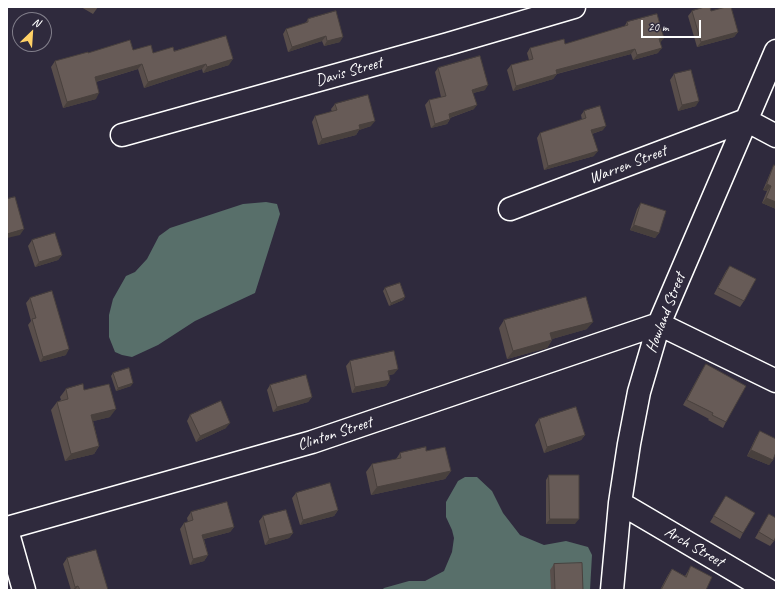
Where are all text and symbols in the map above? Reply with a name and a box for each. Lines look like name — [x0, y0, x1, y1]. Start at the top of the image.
north arrow — [12, 12, 52, 52]
scale bar — [643, 12, 703, 38]
text: N — [31, 14, 43, 30]
text: 20 m — [648, 19, 668, 35]
street label: Davis Street — [313, 53, 385, 91]
street label: Warren Street — [587, 141, 669, 189]
street label: Howland Street — [642, 270, 690, 356]
street label: Clinton Street — [295, 413, 375, 455]
street label: Arch Street — [661, 522, 727, 572]

